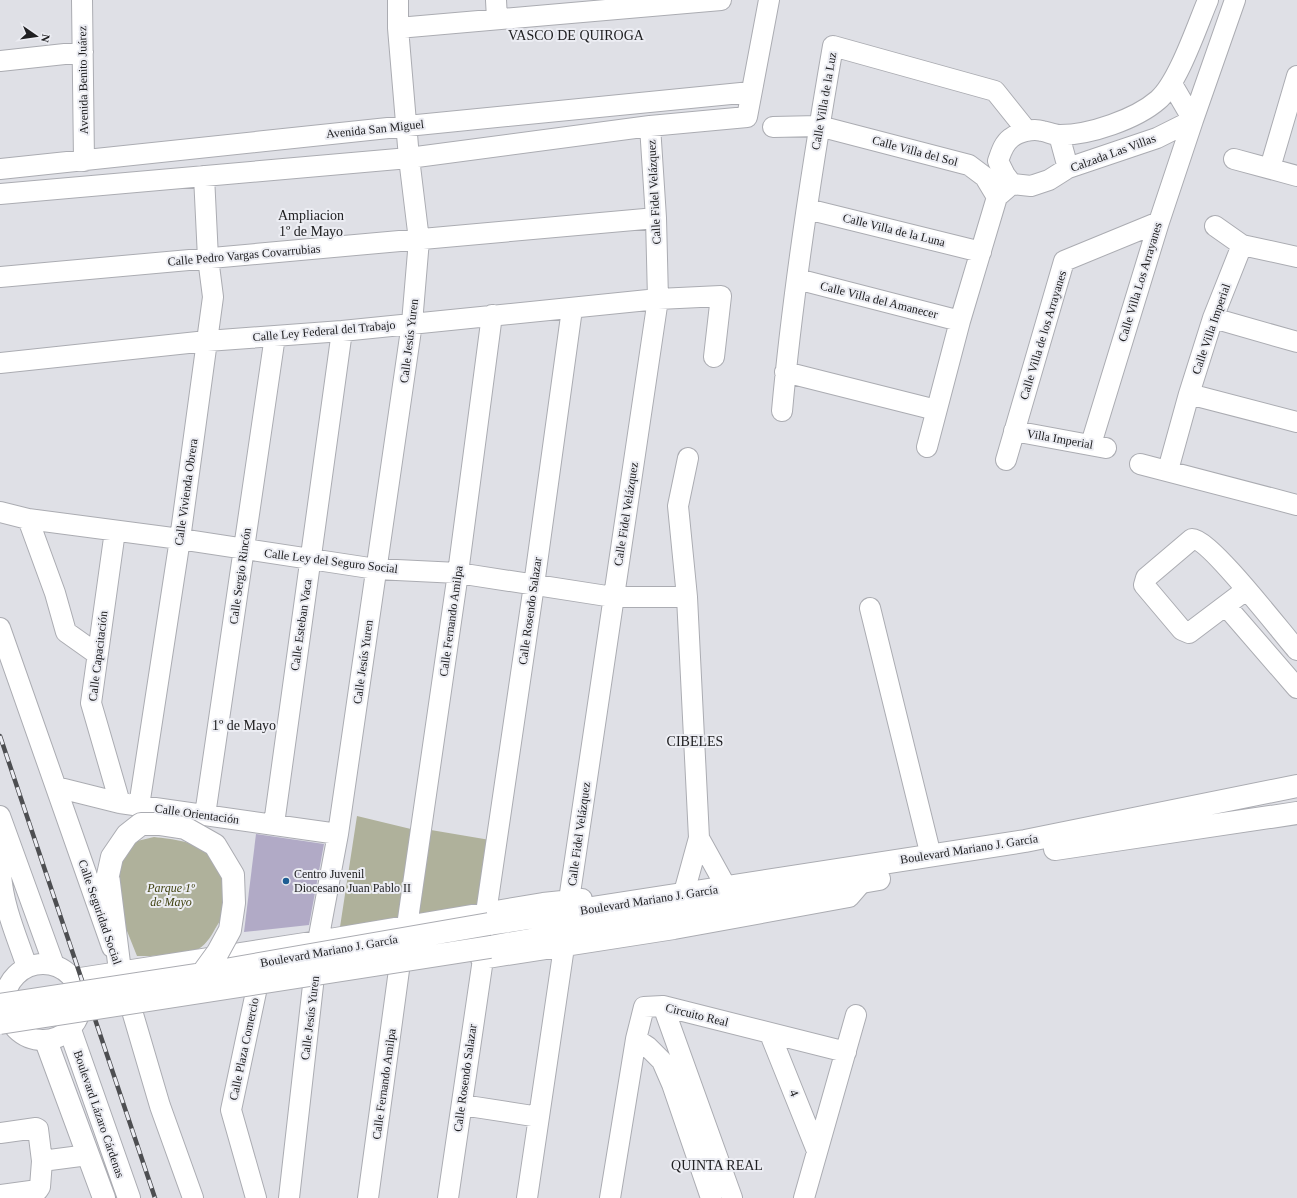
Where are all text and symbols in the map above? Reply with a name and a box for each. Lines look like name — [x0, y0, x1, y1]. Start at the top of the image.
north arrow — [16, 16, 56, 56]
street label: Avenida Benito Juárez — [75, 26, 91, 134]
district label: VASCO DE QUIROGA — [508, 28, 645, 43]
text: N — [39, 33, 52, 44]
street label: Calle Villa de la Luz — [809, 51, 839, 151]
street label: Avenida San Miguel — [325, 117, 425, 141]
street label: Calzada Las Villas — [1068, 131, 1158, 175]
street label: Calle Villa del Sol — [871, 133, 960, 169]
street label: Calle Fidel Velázquez — [644, 139, 664, 245]
district label: Ampliacion 1º de Mayo — [278, 208, 344, 239]
street label: Calle Villa de la Luna — [841, 211, 947, 250]
street label: Calle Villa Los Arrayanes — [1115, 220, 1165, 343]
street label: Calle Pedro Vargas Covarrubias — [167, 241, 321, 269]
street label: Calle Villa de los Arrayanes — [1017, 268, 1069, 401]
street label: Calle Villa del Amanecer — [819, 279, 939, 321]
street label: Calle Villa Imperial — [1189, 281, 1233, 376]
street label: Calle Jesús Yuren — [397, 298, 421, 384]
street label: Calle Ley Federal del Trabajo — [252, 318, 396, 344]
street label: Villa Imperial — [1026, 426, 1095, 452]
street label: Calle Vivienda Obrera — [172, 437, 201, 546]
street label: Calle Fidel Velázquez — [611, 461, 641, 567]
street label: Calle Sergio Rincón — [226, 527, 254, 625]
street label: Calle Ley del Seguro Social — [263, 546, 399, 576]
street label: Calle Rosendo Salazar — [516, 556, 544, 666]
street label: Calle Fernando Amilpa — [436, 564, 466, 677]
street label: Calle Esteban Vaca — [288, 578, 314, 672]
street label: Calle Capacitación — [86, 610, 110, 702]
street label: Calle Jesús Yuren — [350, 619, 376, 705]
district label: 1º de Mayo — [212, 718, 276, 733]
district label: CIBELES — [667, 734, 723, 749]
street label: Calle Fidel Velázquez — [565, 781, 593, 887]
street label: Calle Orientación — [154, 801, 240, 827]
street label: Boulevard Mariano J. García — [899, 831, 1040, 867]
street label: Calle Seguridad Social — [75, 858, 125, 967]
place label: Centro Juvenil Diocesano Juan Pablo II — [294, 867, 411, 895]
marker: Centro Juvenil Diocesano Juan Pablo II — [281, 876, 291, 886]
park label: Parque 1º de Mayo — [146, 881, 195, 909]
street label: Boulevard Mariano J. García — [579, 882, 720, 918]
street label: Boulevard Mariano J. García — [259, 932, 399, 970]
street label: Calle Jesús Yuren — [298, 975, 322, 1061]
street label: Calle Plaza Comercio — [226, 996, 262, 1102]
street label: Circuito Real — [664, 1000, 731, 1030]
street label: Calle Rosendo Salazar — [451, 1023, 479, 1133]
street label: Calle Fernando Amilpa — [369, 1027, 399, 1140]
street label: Boulevard Lázaro Cárdenas — [71, 1048, 128, 1180]
street label: 4 — [786, 1088, 802, 1098]
district label: QUINTA REAL — [671, 1158, 763, 1173]

